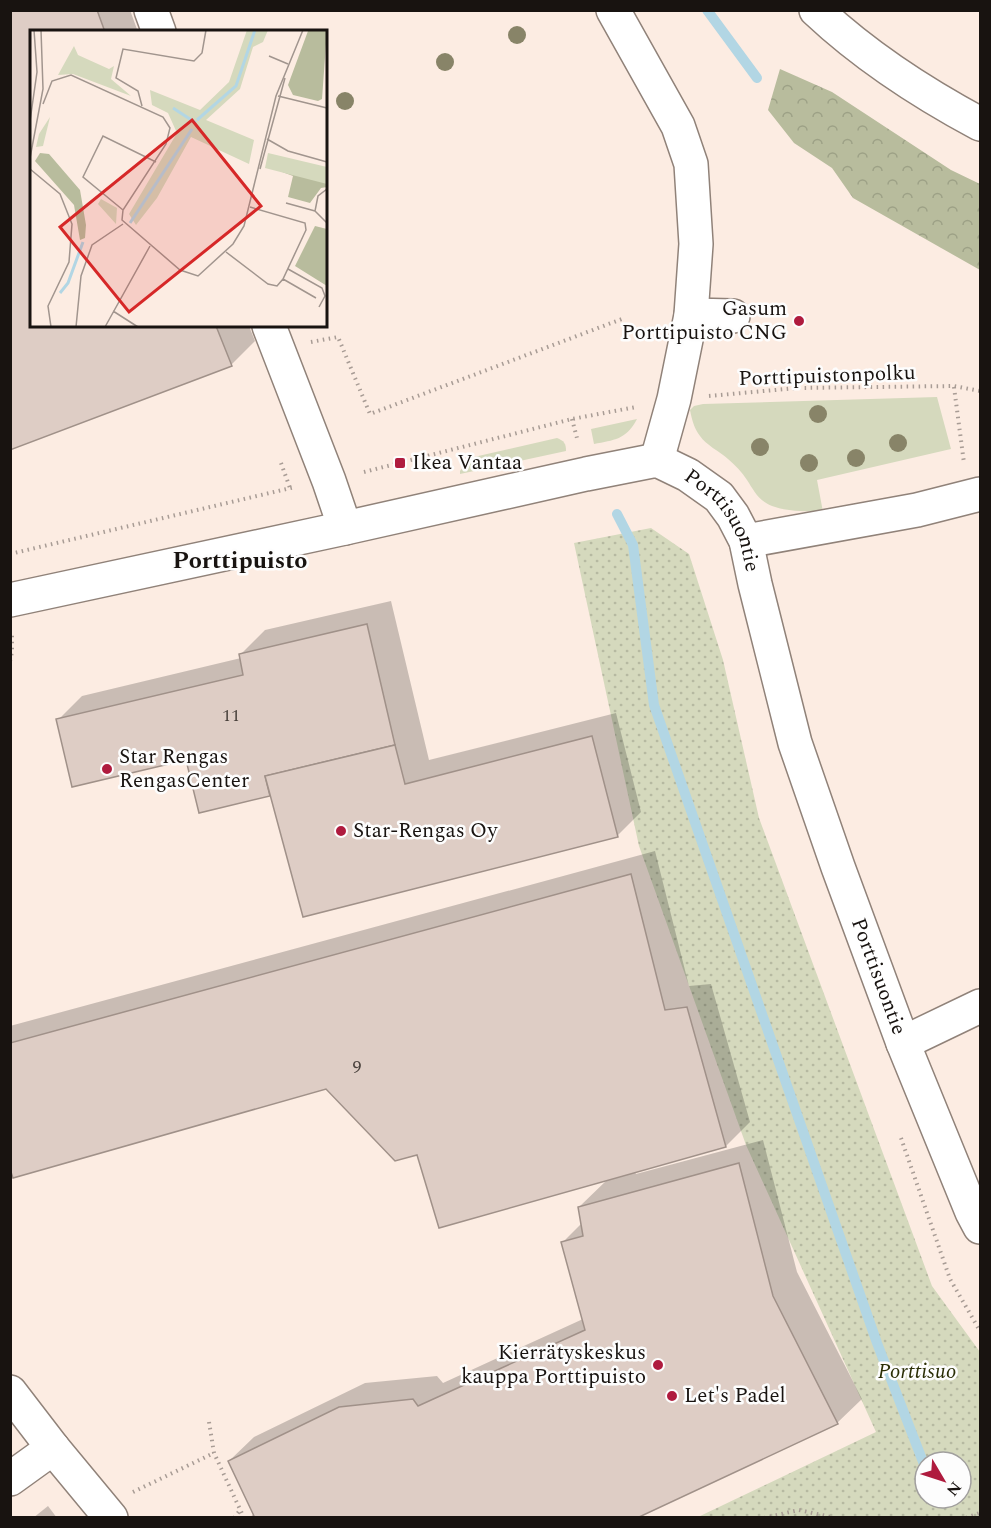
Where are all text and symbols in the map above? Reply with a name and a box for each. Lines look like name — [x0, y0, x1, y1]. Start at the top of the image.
inset map — [30, 30, 327, 327]
place label: Gasum Porttipuisto CNG — [622, 293, 787, 349]
marker: Gasum Porttipuisto CNG — [792, 314, 806, 328]
street label: Porttipuistonpolku — [738, 357, 916, 395]
place label: Ikea Vantaa — [412, 447, 523, 479]
marker: Ikea Vantaa — [393, 456, 407, 470]
street label: Porttisuontie — [677, 461, 768, 575]
district label: Porttipuisto — [173, 543, 307, 579]
house number: 11 — [222, 702, 240, 729]
place label: Star Rengas RengasCenter — [119, 741, 249, 797]
marker: Star Rengas RengasCenter — [100, 762, 114, 776]
place label: Star-Rengas Oy — [353, 815, 498, 847]
marker: Star-Rengas Oy — [334, 824, 348, 838]
street label: Porttisuontie — [842, 913, 915, 1040]
house number: 9 — [353, 1053, 362, 1080]
place label: Kierrätyskeskus kauppa Porttipuisto — [461, 1337, 646, 1393]
park label: Porttisuo — [878, 1356, 956, 1388]
marker: Kierrätyskeskus kauppa Porttipuisto — [651, 1358, 665, 1372]
place label: Let's Padel — [684, 1380, 786, 1412]
marker: Let's Padel — [665, 1389, 679, 1403]
north arrow — [913, 1450, 973, 1510]
text: N — [940, 1476, 967, 1501]

